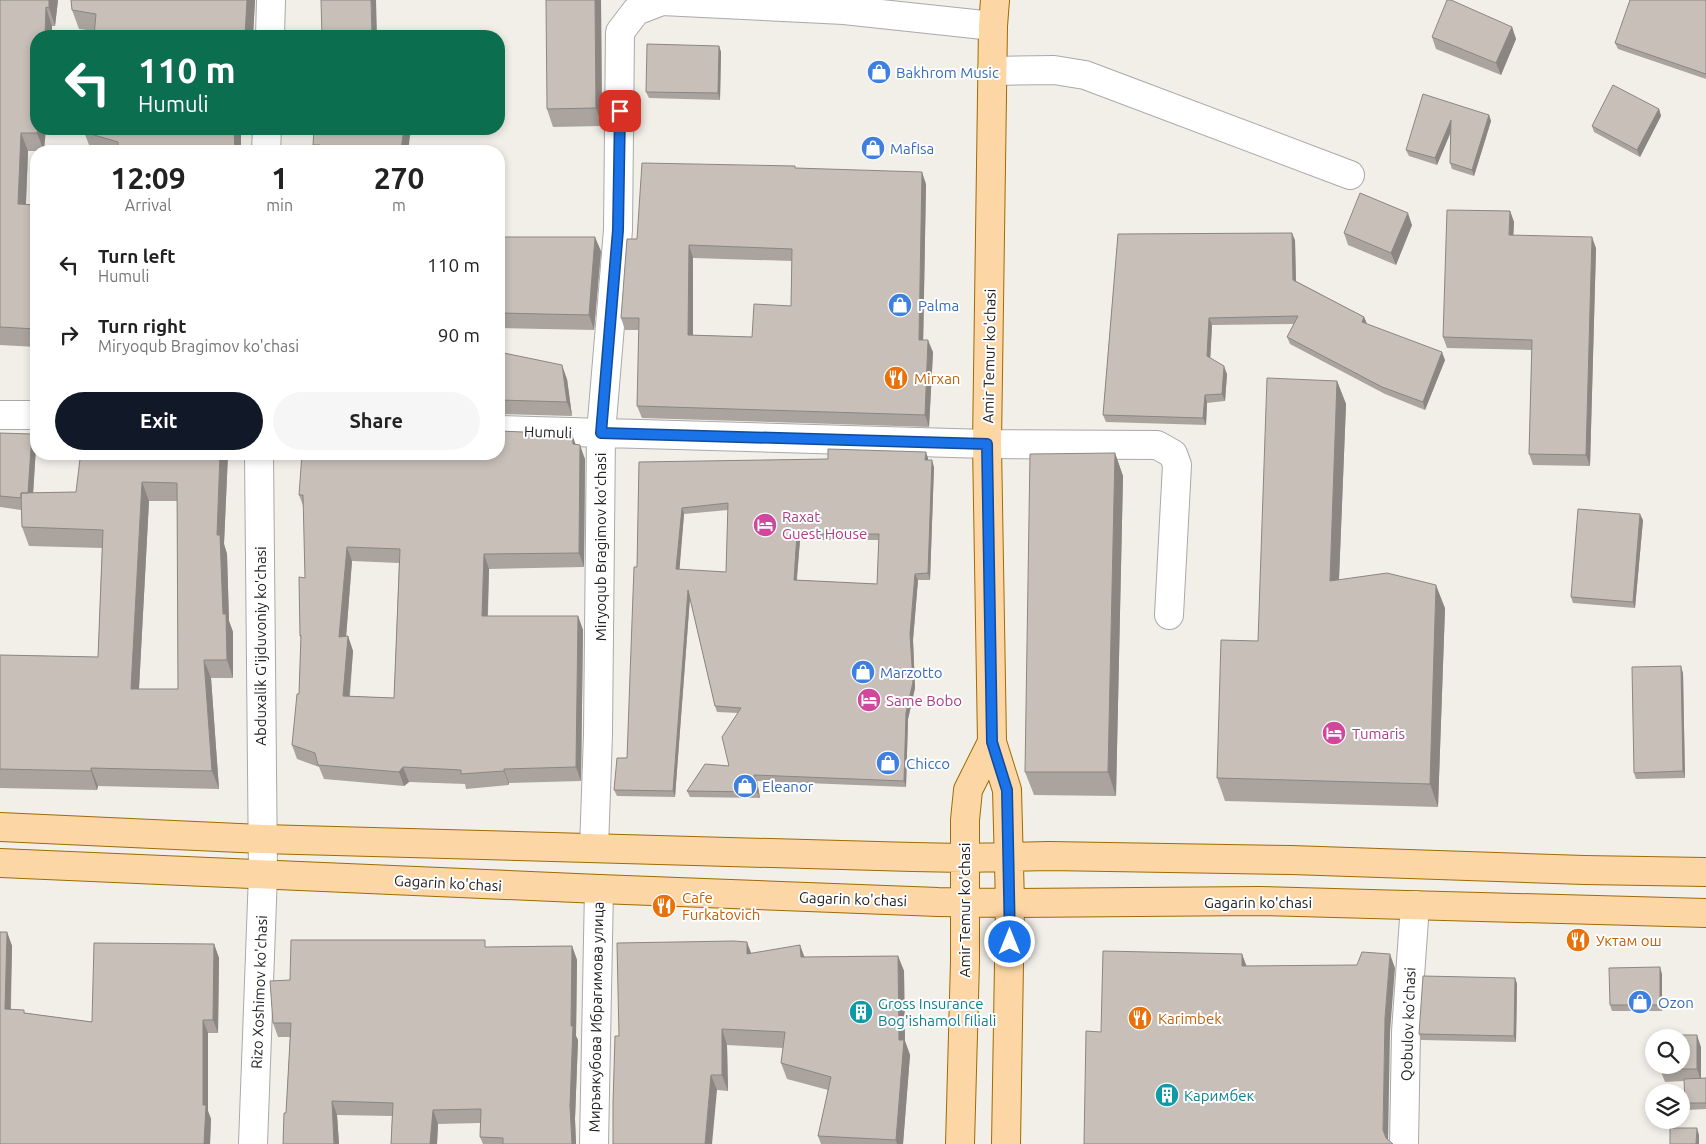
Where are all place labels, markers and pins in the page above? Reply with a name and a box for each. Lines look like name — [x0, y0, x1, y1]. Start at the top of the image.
shop icon: Bakhrom Music — [866, 59, 892, 85]
place label: Bakhrom Music — [896, 64, 999, 81]
pin — [599, 90, 641, 132]
shop icon: Mafisa — [860, 135, 886, 161]
place label: Mafisa — [890, 140, 934, 157]
shop icon: Palma — [887, 292, 913, 318]
place label: Palma — [918, 297, 959, 314]
restaurant icon: Mirxan — [883, 365, 909, 391]
place label: Mirxan — [914, 370, 960, 387]
place label: Raxat Guest House — [782, 508, 867, 542]
hotel icon: Raxat Guest House — [752, 512, 778, 538]
shop icon: Marzotto — [850, 659, 876, 685]
place label: Marzotto — [880, 664, 943, 681]
hotel icon: Same Bobo — [856, 687, 882, 713]
place label: Same Bobo — [886, 692, 962, 709]
hotel icon: Tumaris — [1321, 720, 1347, 746]
place label: Tumaris — [1352, 725, 1405, 742]
shop icon: Chicco — [875, 750, 901, 776]
place label: Chicco — [906, 755, 950, 772]
shop icon: Eleanor — [732, 773, 758, 799]
place label: Eleanor — [762, 778, 814, 795]
place label: Cafe Furkatovich — [682, 889, 760, 923]
restaurant icon: Cafe Furkatovich — [651, 893, 677, 919]
restaurant icon: Уктам ош — [1565, 927, 1591, 953]
place label: Уктам ош — [1596, 932, 1662, 949]
shop icon: Ozon — [1627, 989, 1653, 1015]
place label: Ozon — [1658, 994, 1694, 1011]
place label: Gross Insurance Bog'ishamol filiali — [878, 995, 996, 1029]
building icon: Gross Insurance Bog'ishamol filiali — [848, 999, 874, 1025]
restaurant icon: Karimbek — [1127, 1005, 1153, 1031]
place label: Karimbek — [1158, 1010, 1222, 1027]
building icon: Каримбек — [1154, 1082, 1180, 1108]
place label: Каримбек — [1184, 1087, 1254, 1104]

